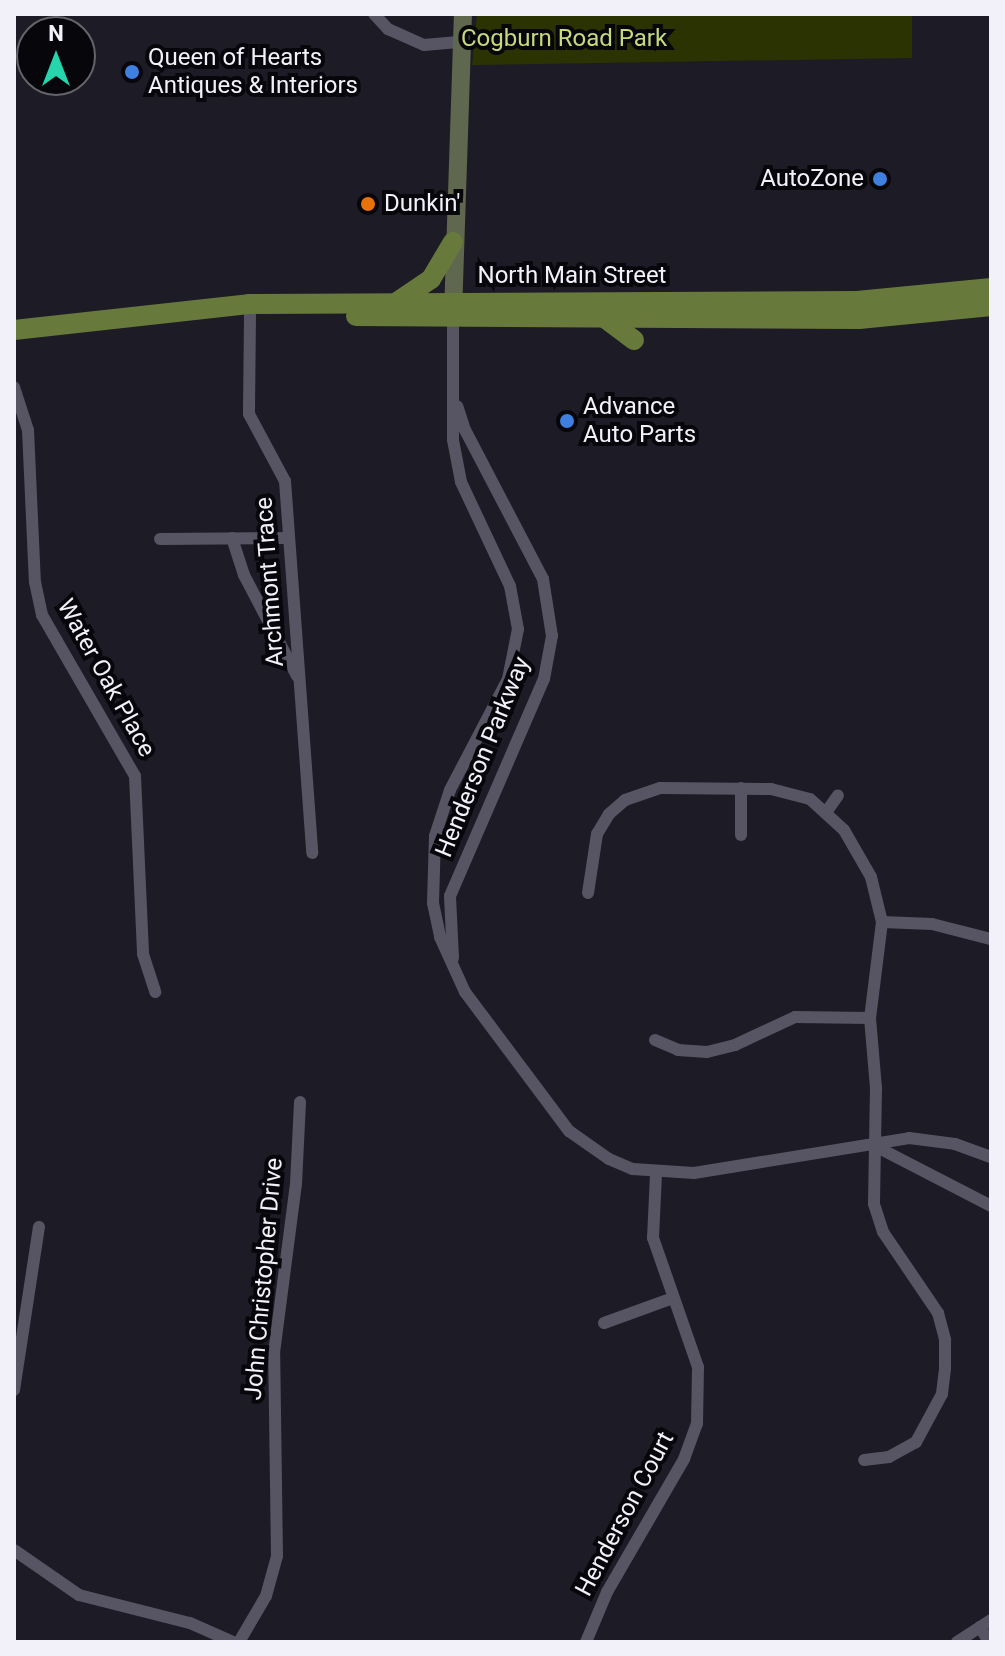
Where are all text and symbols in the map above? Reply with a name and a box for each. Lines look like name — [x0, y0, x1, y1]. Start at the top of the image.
north arrow — [16, 16, 96, 96]
text: N — [48, 21, 64, 46]
park label: Cogburn Road Park — [461, 25, 667, 53]
place label: Queen of Hearts Antiques & Interiors — [148, 44, 358, 100]
marker: Queen of Hearts Antiques & Interiors — [123, 63, 141, 81]
place label: AutoZone — [760, 165, 864, 193]
marker: AutoZone — [871, 170, 889, 188]
place label: Dunkin' — [384, 190, 460, 218]
marker: Dunkin' — [359, 195, 377, 213]
street label: North Main Street — [478, 262, 666, 290]
place label: Advance Auto Parts — [583, 393, 696, 449]
marker: Advance Auto Parts — [558, 412, 576, 430]
street label: Archmont Trace — [250, 496, 290, 668]
street label: Water Oak Place — [51, 594, 161, 762]
street label: Henderson Parkway — [430, 653, 536, 861]
street label: John Christopher Drive — [239, 1157, 289, 1401]
street label: Henderson Court — [570, 1427, 680, 1601]

